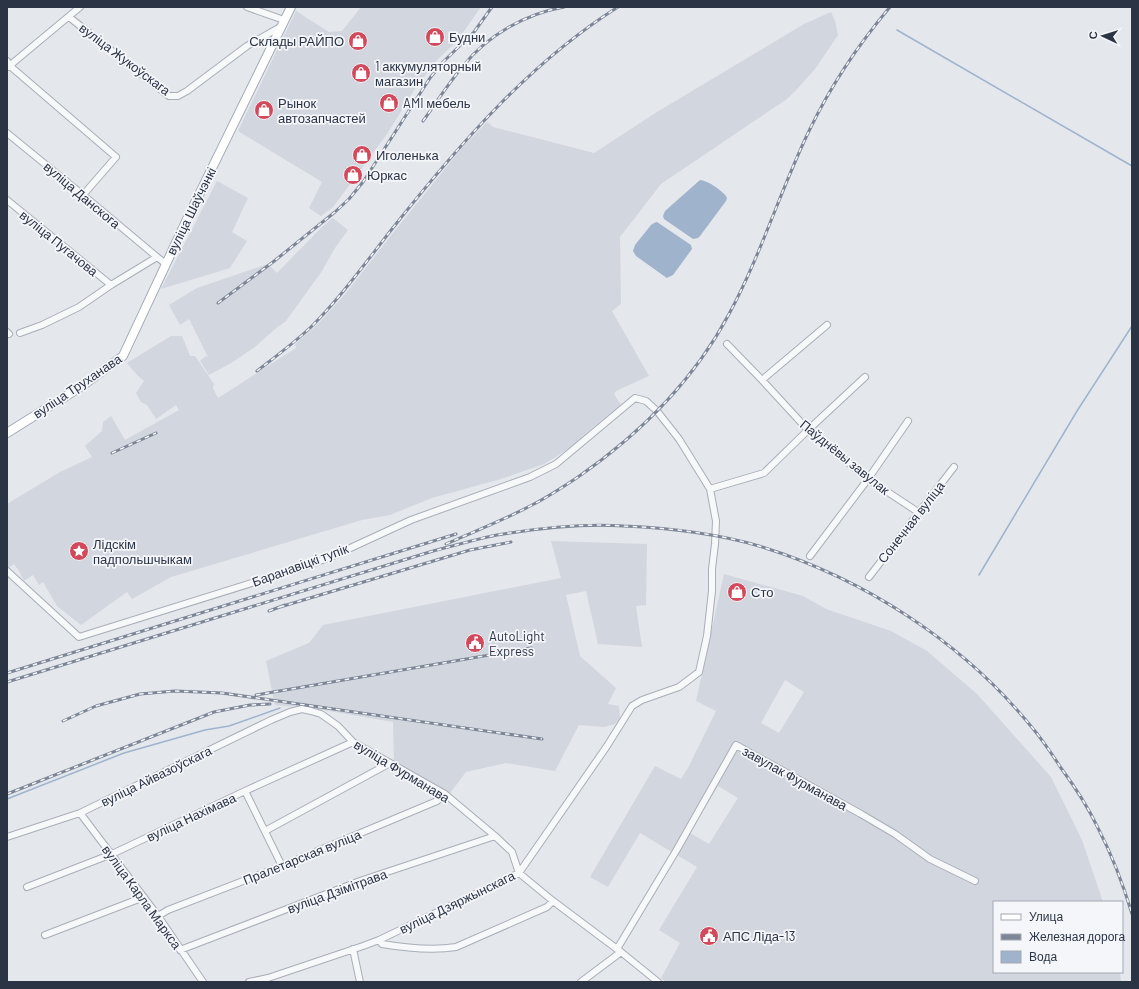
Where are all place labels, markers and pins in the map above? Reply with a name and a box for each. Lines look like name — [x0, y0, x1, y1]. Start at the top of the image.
shop icon: Будни — [424, 26, 446, 48]
place label: Будни — [449, 29, 485, 45]
shop icon: Склады РАЙПО — [347, 30, 369, 52]
place label: Склады РАЙПО — [249, 33, 344, 49]
place label: 1 аккумуляторный магазин — [375, 58, 481, 89]
shop icon: 1 аккумуляторный магазин — [350, 62, 372, 84]
shop icon: AMI мебель — [378, 92, 400, 114]
place label: Рынок автозапчастей — [278, 95, 366, 126]
place label: AMI мебель — [403, 95, 471, 111]
shop icon: Рынок автозапчастей — [253, 99, 275, 121]
shop icon: Иголенька — [351, 144, 373, 166]
place label: Иголенька — [376, 147, 439, 163]
shop icon: Юркас — [342, 164, 364, 186]
place label: Юркас — [367, 167, 408, 183]
place label: Лідскім падпольшчыкам — [93, 536, 192, 567]
place icon: Лідскім падпольшчыкам — [68, 540, 90, 562]
shop icon: Сто — [726, 581, 748, 603]
place label: Сто — [751, 584, 773, 600]
place label: AutoLight Express — [489, 628, 545, 659]
public building icon: AutoLight Express — [464, 632, 486, 654]
public building icon: АПС Ліда-13 — [698, 925, 720, 947]
place label: АПС Ліда-13 — [723, 928, 795, 944]

